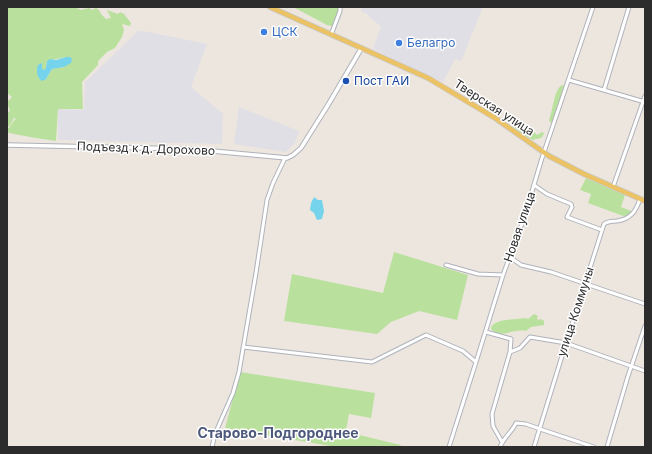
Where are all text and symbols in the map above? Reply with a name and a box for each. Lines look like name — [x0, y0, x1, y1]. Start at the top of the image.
place label: ЦСК — [272, 25, 297, 39]
marker: ЦСК — [259, 27, 269, 37]
place label: Белагро — [407, 36, 455, 50]
marker: Белагро — [394, 38, 404, 48]
place label: Пост ГАИ — [354, 74, 409, 88]
marker: Пост ГАИ — [341, 76, 351, 86]
street label: Тверская улица — [451, 77, 537, 139]
street label: Подъезд к д. Дорохово — [77, 139, 215, 159]
street label: Новая улица — [501, 190, 539, 264]
street label: улица Коммуны — [555, 265, 597, 359]
district label: Старово-Подгороднее — [197, 426, 359, 442]

